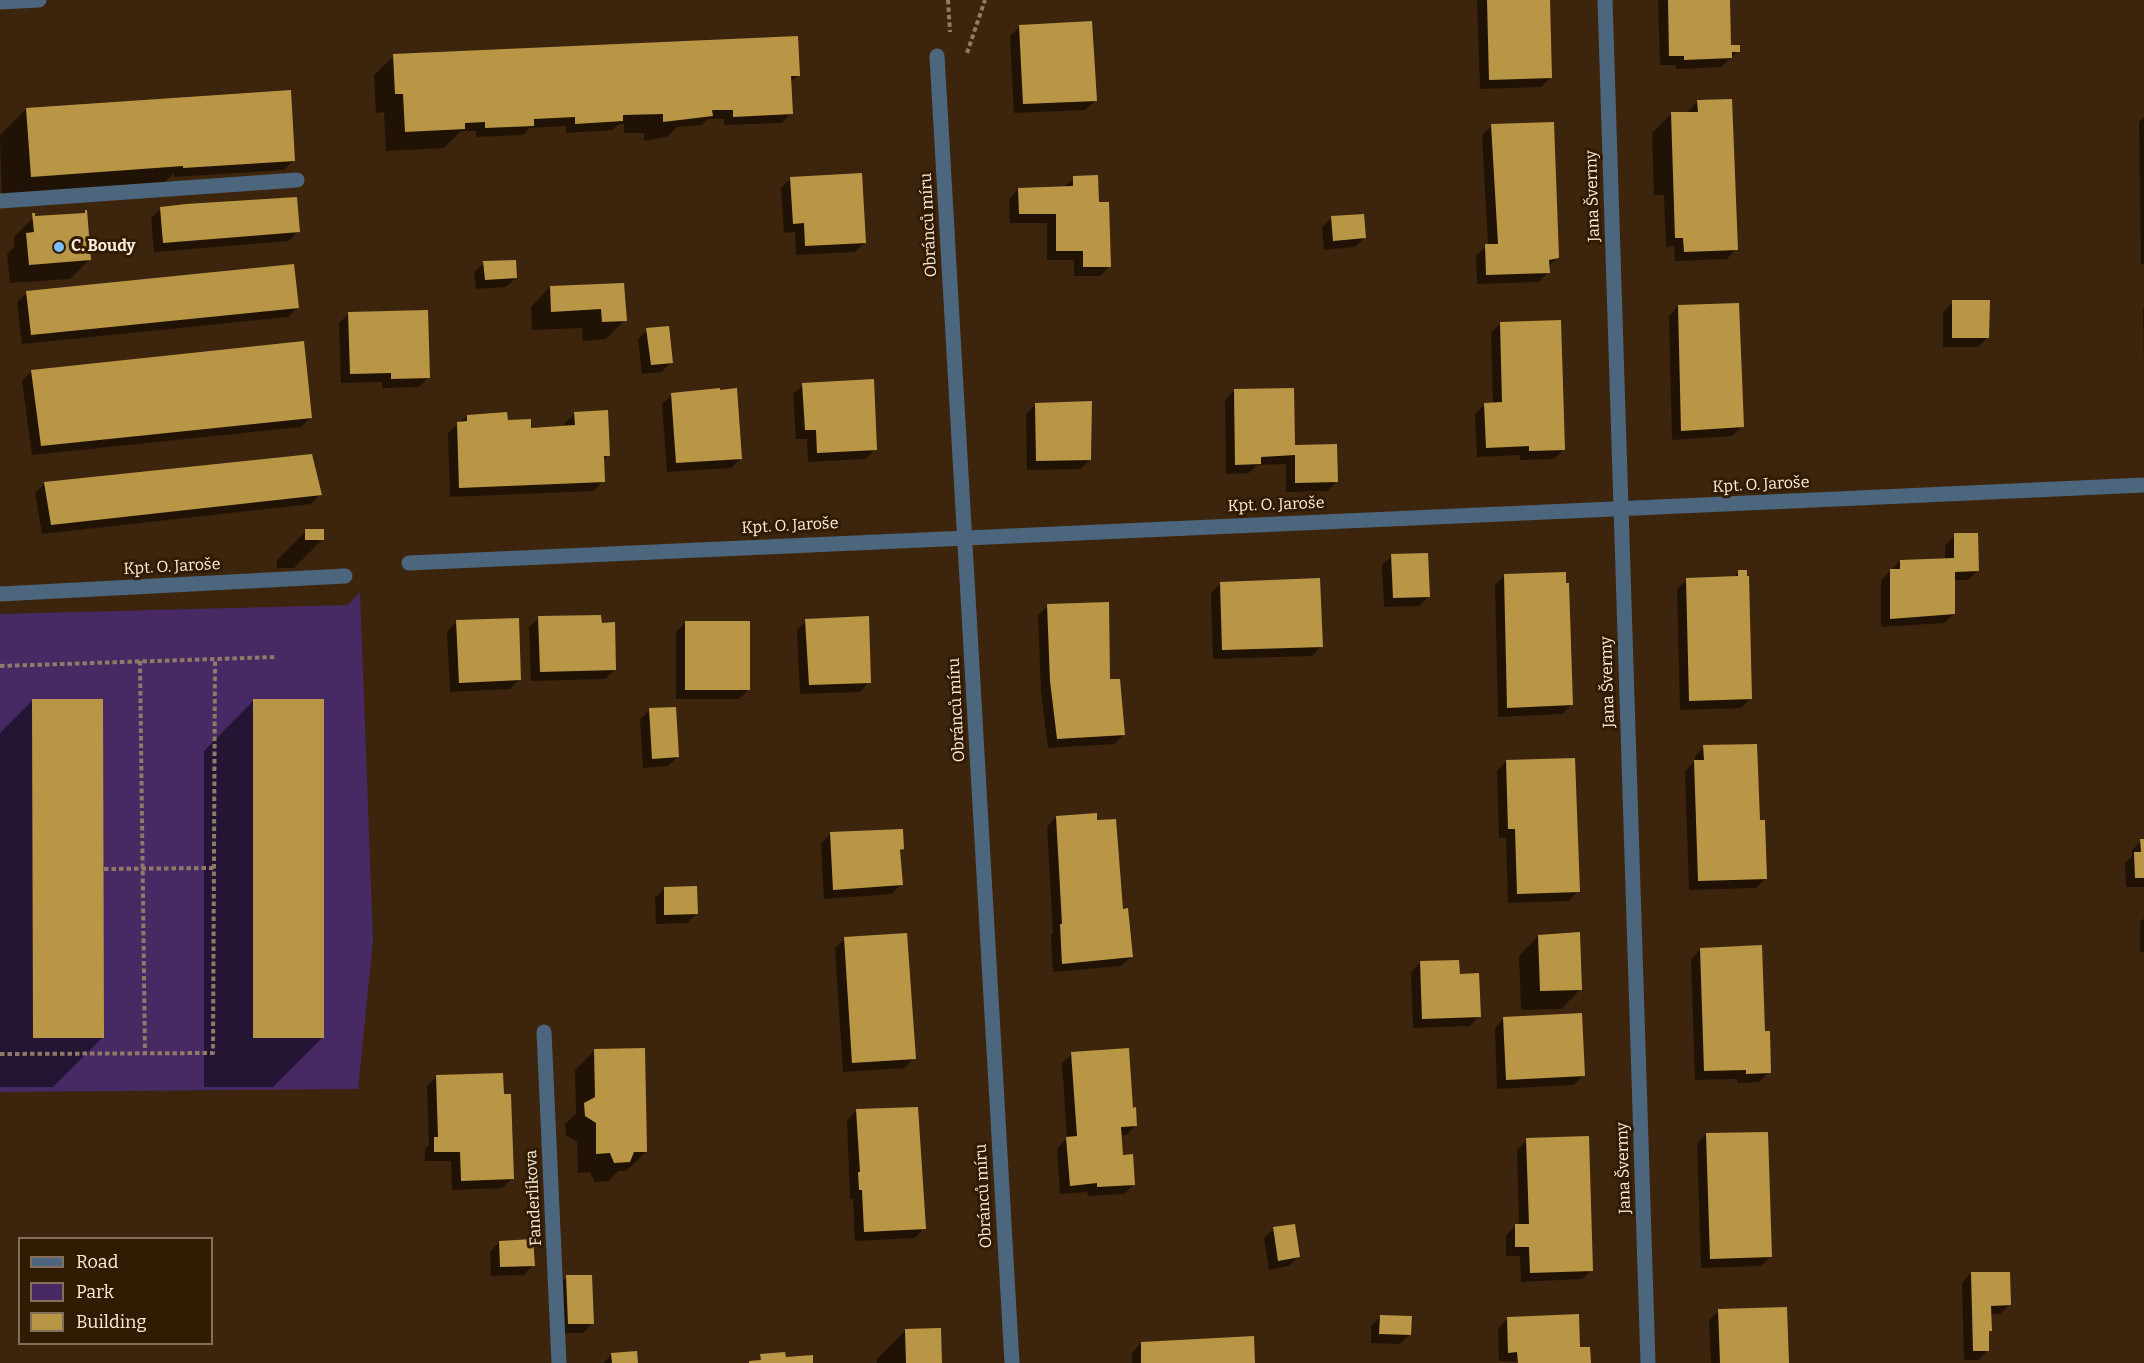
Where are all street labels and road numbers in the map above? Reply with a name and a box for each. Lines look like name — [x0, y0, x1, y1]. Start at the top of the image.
street label: Jana Švermy — [1582, 150, 1604, 242]
street label: Obránců míru — [917, 172, 941, 278]
street label: Kpt. O. Jaroše — [1712, 473, 1810, 497]
street label: Kpt. O. Jaroše — [1227, 494, 1325, 516]
street label: Kpt. O. Jaroše — [741, 514, 839, 538]
street label: Kpt. O. Jaroše — [123, 555, 221, 579]
street label: Jana Švermy — [1597, 636, 1619, 728]
street label: Obránců míru — [945, 657, 969, 763]
street label: Jana Švermy — [1613, 1122, 1635, 1214]
street label: Obránců míru — [972, 1143, 996, 1249]
street label: Fanderlíkova — [522, 1149, 546, 1247]

